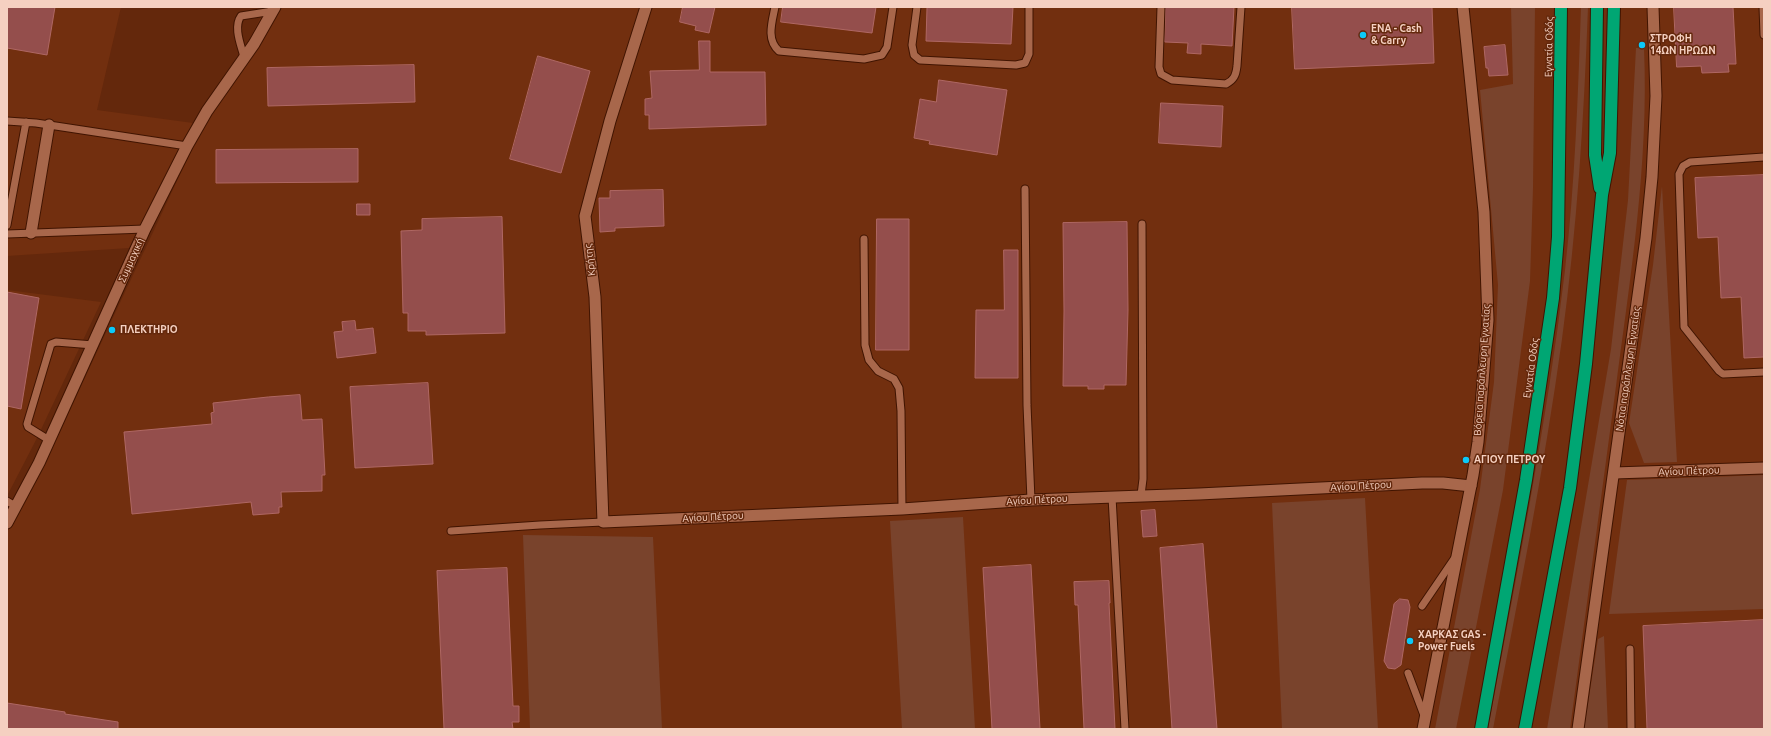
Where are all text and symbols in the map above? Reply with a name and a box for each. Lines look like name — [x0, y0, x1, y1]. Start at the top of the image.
street label: Εγνατία Οδός — [1542, 17, 1556, 77]
place label: ENA - Cash & Carry — [1371, 23, 1422, 46]
marker: ENA - Cash & Carry — [1358, 30, 1368, 40]
place label: ΣΤΡΟΦΗ 14ΩΝ ΗΡΩΩΝ — [1650, 33, 1716, 56]
marker: ΣΤΡΟΦΗ 14ΩΝ ΗΡΩΩΝ — [1637, 40, 1647, 50]
street label: Συμμαχική — [116, 236, 146, 284]
street label: Κρήτης — [582, 243, 598, 277]
street label: Βόρεια παράπλευρη Εγνατίας — [1471, 304, 1493, 436]
street label: Νότια παράπλευρη Εγνατίας — [1613, 306, 1643, 432]
place label: ΠΛΕΚΤΗΡΙΟ — [120, 324, 178, 336]
marker: ΠΛΕΚΤΗΡΙΟ — [107, 325, 117, 335]
street label: Εγνατία Οδός — [1521, 337, 1541, 399]
place label: ΑΓΙΟΥ ΠΕΤΡΟΥ — [1474, 454, 1545, 466]
marker: ΑΓΙΟΥ ΠΕΤΡΟΥ — [1461, 455, 1471, 465]
street label: Αγίου Πέτρου — [1658, 464, 1720, 478]
street label: Αγίου Πέτρου — [1330, 478, 1392, 494]
street label: Αγίου Πέτρου — [1006, 492, 1068, 508]
street label: Αγίου Πέτρου — [682, 509, 744, 525]
place label: ΧΑΡΚΑΣ GAS - Power Fuels — [1418, 629, 1486, 652]
marker: ΧΑΡΚΑΣ GAS - Power Fuels — [1405, 636, 1415, 646]

